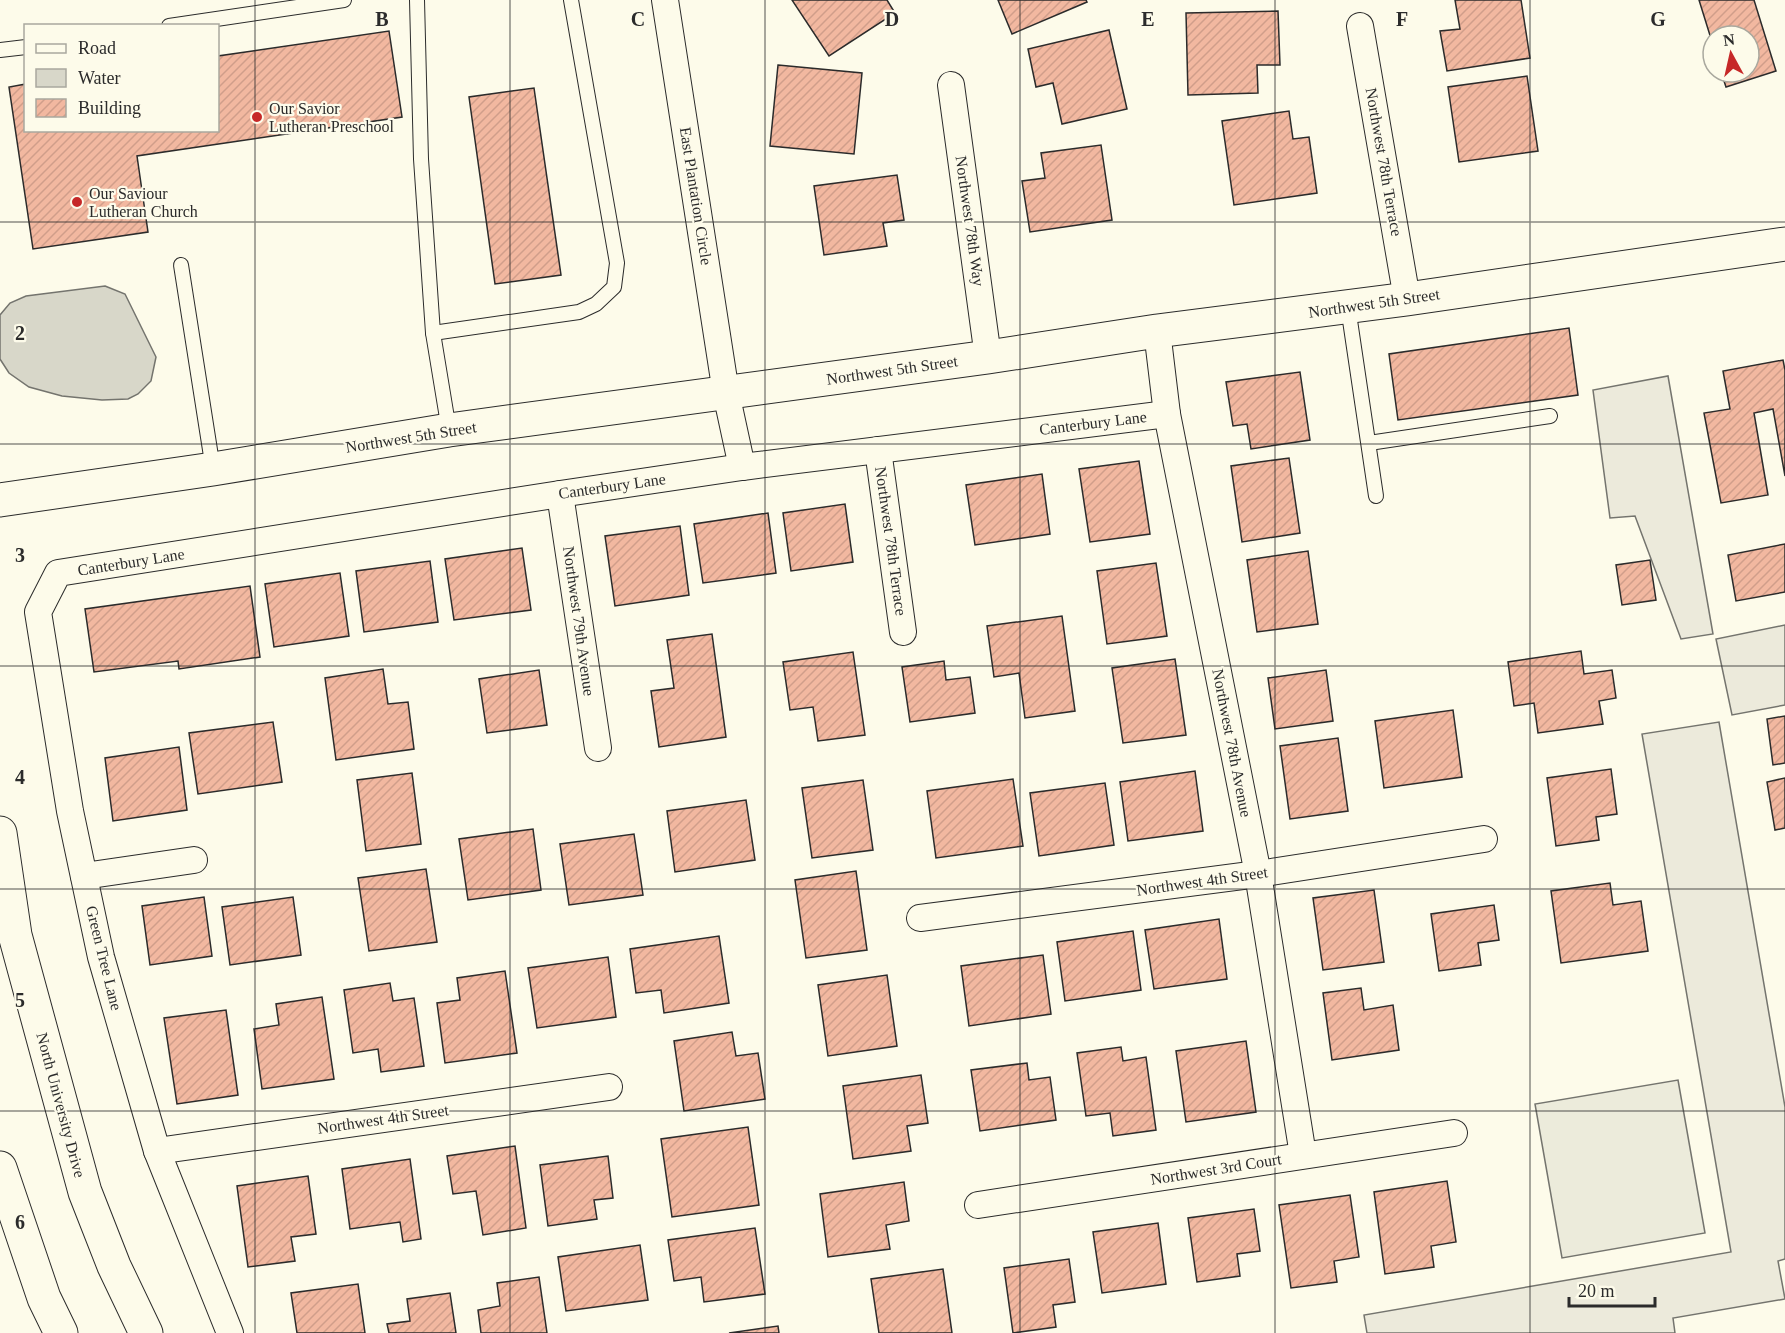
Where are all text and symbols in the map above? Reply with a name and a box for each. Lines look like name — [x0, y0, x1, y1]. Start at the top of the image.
text: B — [375, 8, 389, 30]
text: C — [631, 8, 645, 30]
text: D — [885, 8, 899, 30]
text: E — [1141, 8, 1155, 30]
text: F — [1396, 8, 1408, 30]
text: G — [1650, 8, 1666, 30]
legend — [24, 24, 219, 132]
north arrow — [1701, 24, 1761, 84]
text: N — [1722, 30, 1736, 49]
text: Road — [78, 38, 116, 58]
text: Water — [78, 68, 121, 88]
street label: Northwest 78th Terrace — [1363, 86, 1405, 238]
text: Building — [78, 98, 141, 118]
place label: Our Savior Lutheran Preschool — [269, 100, 394, 135]
marker: Our Savior Lutheran Preschool — [250, 110, 264, 124]
street label: East Plantation Circle — [677, 126, 715, 266]
street label: Northwest 78th Way — [951, 155, 988, 288]
place label: Our Saviour Lutheran Church — [89, 185, 198, 220]
marker: Our Saviour Lutheran Church — [70, 195, 84, 209]
street label: Northwest 5th Street — [1307, 285, 1441, 321]
text: 2 — [15, 322, 25, 344]
street label: Northwest 5th Street — [825, 352, 959, 388]
street label: Canterbury Lane — [1038, 408, 1148, 439]
street label: Northwest 5th Street — [344, 418, 478, 456]
street label: Northwest 78th Terrace — [872, 465, 910, 617]
street label: Canterbury Lane — [557, 470, 667, 503]
text: 3 — [15, 544, 25, 566]
street label: Canterbury Lane — [76, 545, 186, 580]
street label: Northwest 79th Avenue — [560, 545, 598, 697]
street label: Northwest 78th Avenue — [1209, 667, 1255, 819]
text: 4 — [15, 766, 25, 788]
street label: Northwest 4th Street — [1135, 863, 1269, 899]
street label: Green Tree Lane — [83, 904, 125, 1012]
text: 5 — [15, 989, 25, 1011]
street label: North University Drive — [33, 1031, 89, 1180]
street label: Northwest 4th Street — [316, 1101, 450, 1137]
street label: Northwest 3rd Court — [1149, 1150, 1283, 1188]
text: 6 — [15, 1211, 25, 1233]
scale bar — [1569, 1270, 1654, 1308]
text: 20 m — [1578, 1281, 1615, 1301]

